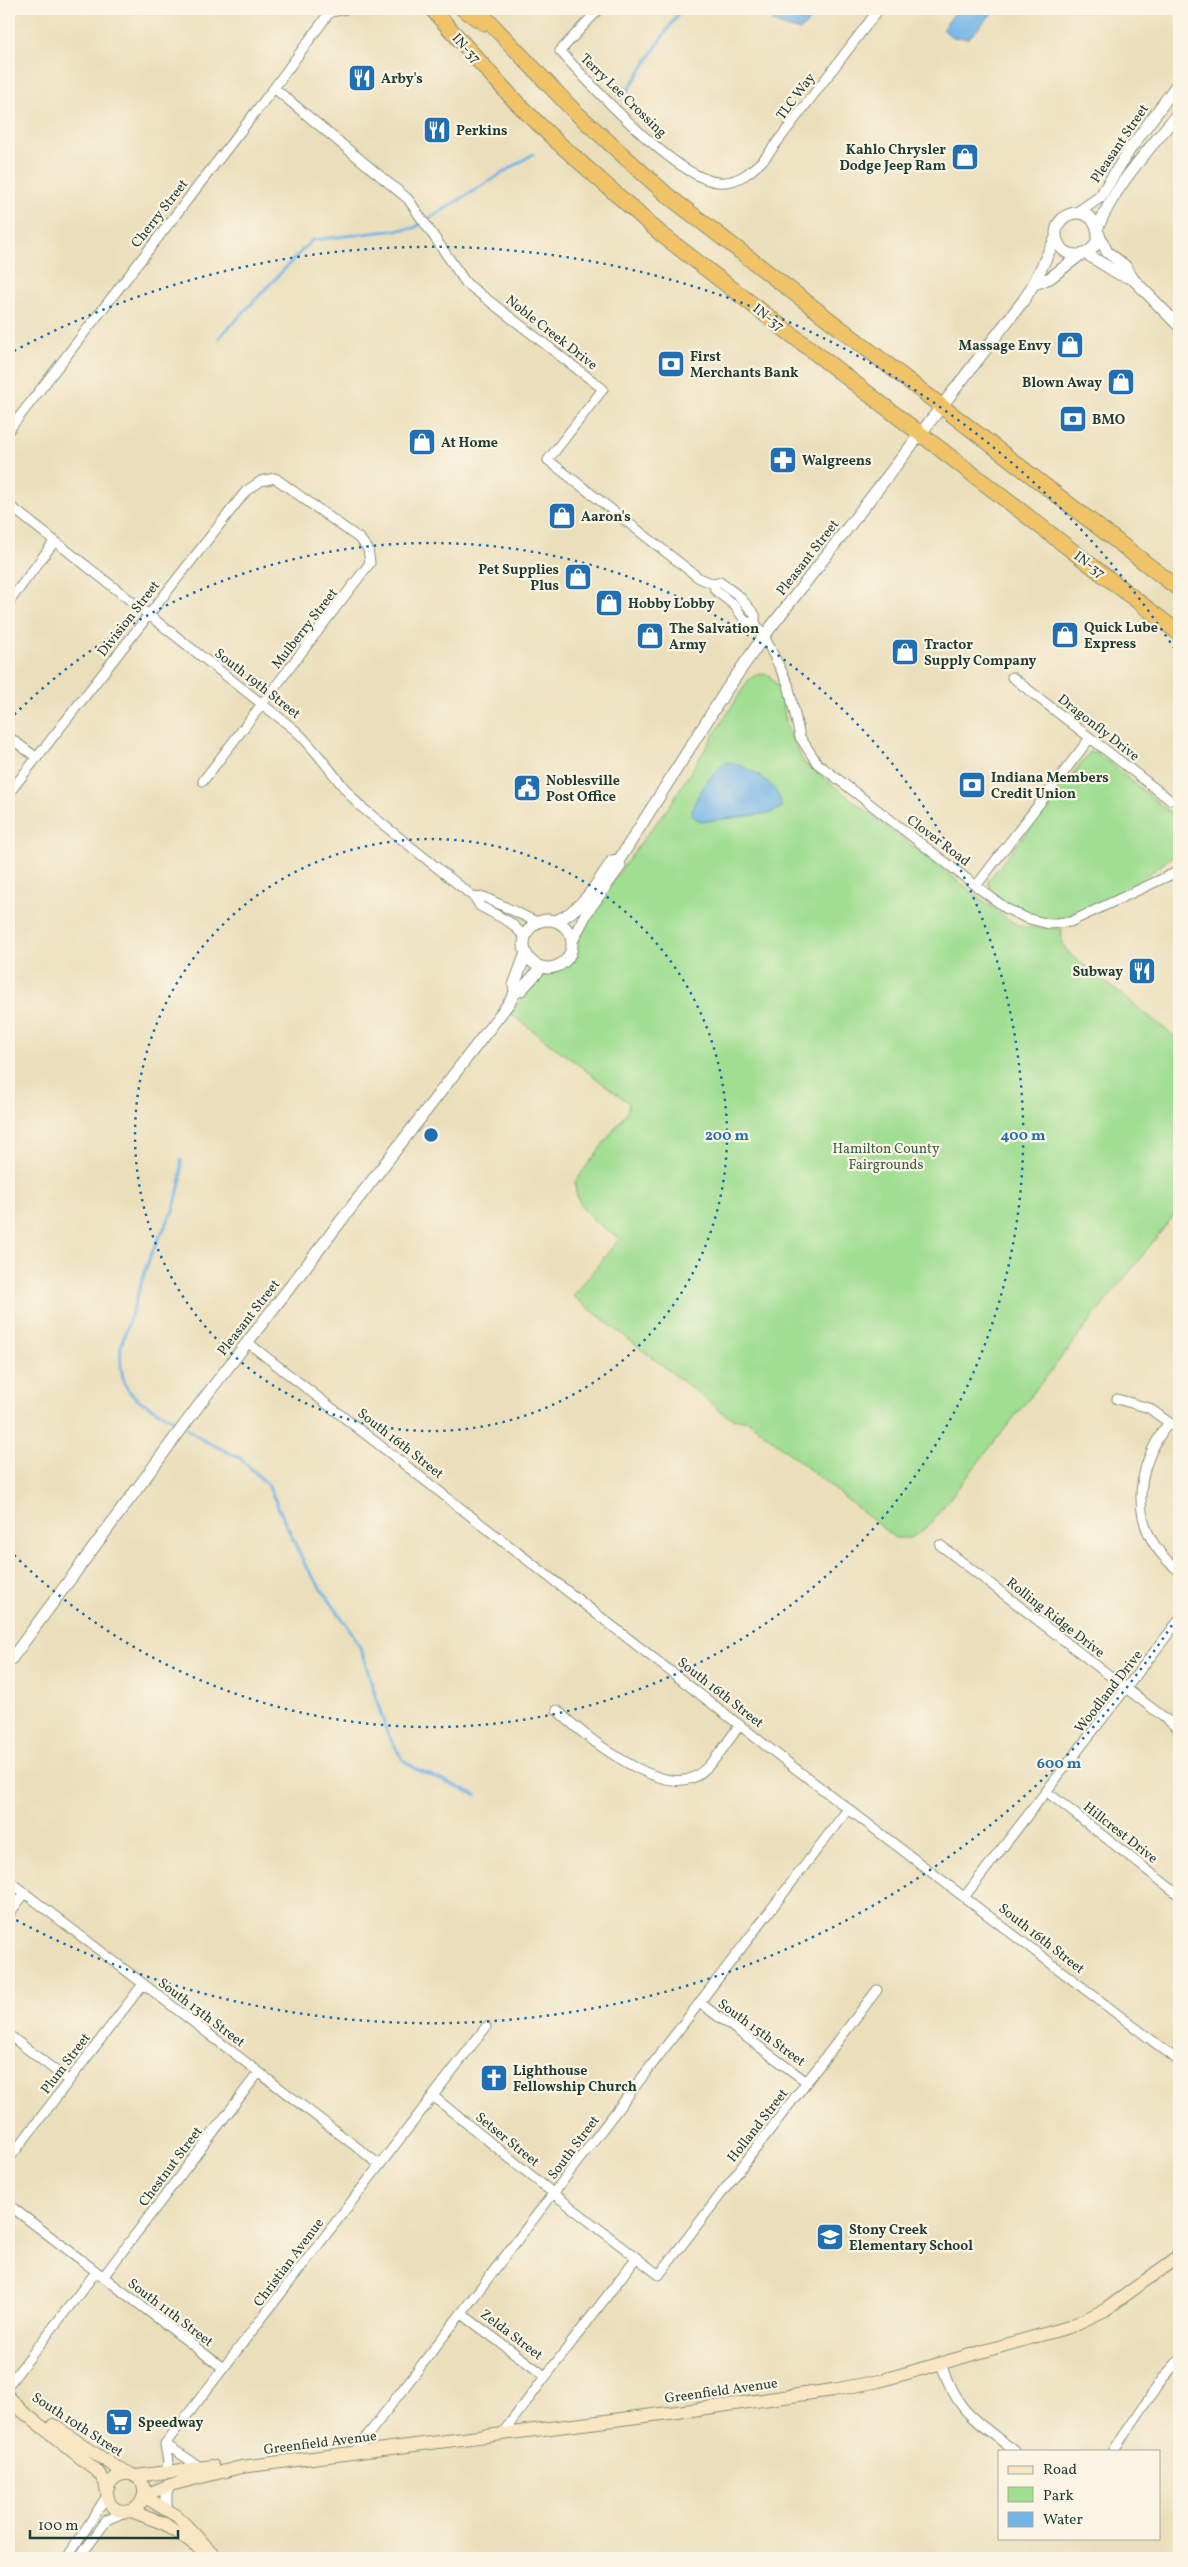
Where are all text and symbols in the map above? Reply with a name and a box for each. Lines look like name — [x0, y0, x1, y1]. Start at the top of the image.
street label: IN-37 — [447, 30, 485, 69]
street label: Terry Lee Crossing — [575, 50, 670, 142]
restaurant icon: Arby's — [347, 63, 377, 93]
street label: TLC Way — [772, 69, 820, 124]
place label: Arby's — [381, 70, 423, 89]
street label: Pleasant Street — [1087, 100, 1154, 187]
restaurant icon: Perkins — [422, 115, 452, 145]
place label: Perkins — [456, 122, 508, 141]
place label: Kahlo Chrysler Dodge Jeep Ram — [840, 141, 946, 176]
shop icon: Kahlo Chrysler Dodge Jeep Ram — [950, 142, 980, 172]
street label: Cherry Street — [127, 176, 193, 252]
street label: Noble Creek Drive — [501, 291, 601, 375]
street label: IN-37 — [748, 300, 788, 337]
shop icon: Massage Envy — [1055, 330, 1085, 360]
place label: Massage Envy — [959, 337, 1051, 356]
place label: First Merchants Bank — [690, 348, 799, 383]
bank icon: First Merchants Bank — [656, 349, 686, 379]
shop icon: Blown Away — [1106, 367, 1136, 397]
place label: Blown Away — [1022, 374, 1102, 393]
bank icon: BMO — [1058, 404, 1088, 434]
place label: BMO — [1092, 411, 1125, 430]
shop icon: At Home — [407, 427, 437, 457]
place label: At Home — [441, 434, 498, 453]
pharmacy icon: Walgreens — [768, 445, 798, 475]
place label: Walgreens — [802, 452, 872, 471]
shop icon: Aaron's — [547, 501, 577, 531]
place label: Aaron's — [581, 508, 631, 527]
street label: Pleasant Street — [772, 516, 844, 600]
street label: IN-37 — [1069, 547, 1109, 583]
place label: Pet Supplies Plus — [478, 561, 559, 596]
shop icon: Pet Supplies Plus — [563, 562, 593, 592]
street label: Division Street — [94, 577, 165, 661]
street label: Mulberry Street — [268, 585, 343, 673]
shop icon: Hobby Lobby — [594, 588, 624, 618]
place label: Hobby Lobby — [628, 595, 715, 614]
place label: Quick Lube Express — [1084, 619, 1158, 654]
place label: The Salvation Army — [669, 620, 759, 655]
shop icon: Quick Lube Express — [1050, 620, 1080, 650]
shop icon: The Salvation Army — [635, 621, 665, 651]
place label: Tractor Supply Company — [924, 636, 1037, 671]
shop icon: Tractor Supply Company — [890, 637, 920, 667]
street label: South 19th Street — [210, 644, 304, 724]
street label: Dragonfly Drive — [1053, 690, 1143, 766]
place label: Indiana Members Credit Union — [991, 769, 1109, 804]
bank icon: Indiana Members Credit Union — [957, 770, 987, 800]
place label: Noblesville Post Office — [546, 772, 620, 807]
public building icon: Noblesville Post Office — [512, 773, 542, 803]
street label: Clover Road — [903, 811, 974, 871]
restaurant icon: Subway — [1127, 956, 1157, 986]
place label: Subway — [1073, 963, 1123, 982]
centre of rings — [422, 1126, 440, 1144]
text: 200 m — [705, 1126, 749, 1147]
text: 400 m — [1001, 1126, 1046, 1147]
park label: Hamilton County Fairgrounds — [832, 1140, 940, 1175]
street label: Pleasant Street — [213, 1276, 285, 1360]
street label: South 16th Street — [353, 1405, 447, 1484]
street label: Rolling Ridge Drive — [1002, 1574, 1108, 1663]
street label: Woodland Drive — [1071, 1646, 1148, 1737]
street label: South 16th Street — [673, 1654, 767, 1733]
text: 600 m — [1037, 1754, 1082, 1775]
street label: Hillcrest Drive — [1079, 1798, 1162, 1869]
street label: South 16th Street — [994, 1900, 1088, 1979]
street label: South 13th Street — [154, 1974, 249, 2052]
street label: South 15th Street — [713, 1995, 809, 2072]
street label: Plum Street — [37, 2029, 96, 2098]
place label: Lighthouse Fellowship Church — [513, 2062, 637, 2097]
church icon: Lighthouse Fellowship Church — [479, 2063, 509, 2093]
street label: Holland Street — [723, 2085, 793, 2167]
street label: Setser Street — [471, 2108, 543, 2172]
street label: South Street — [544, 2112, 605, 2184]
street label: Chestnut Street — [135, 2123, 208, 2211]
street label: Christian Avenue — [250, 2214, 329, 2311]
place label: Stony Creek Elementary School — [849, 2221, 973, 2256]
school or university icon: Stony Creek Elementary School — [815, 2222, 845, 2252]
street label: South 11th Street — [123, 2275, 217, 2352]
street label: Zelda Street — [476, 2305, 546, 2365]
street label: Greenfield Avenue — [664, 2374, 779, 2409]
street label: South 10th Street — [28, 2388, 127, 2462]
supermarket icon: Speedway — [104, 2407, 134, 2437]
place label: Speedway — [138, 2414, 204, 2433]
street label: Greenfield Avenue — [263, 2427, 378, 2460]
legend — [998, 2450, 1160, 2540]
text: Road — [1043, 2460, 1077, 2481]
text: Park — [1043, 2486, 1074, 2507]
scale bar — [30, 2507, 178, 2539]
text: Water — [1043, 2510, 1083, 2531]
text: 100 m — [38, 2516, 78, 2537]

